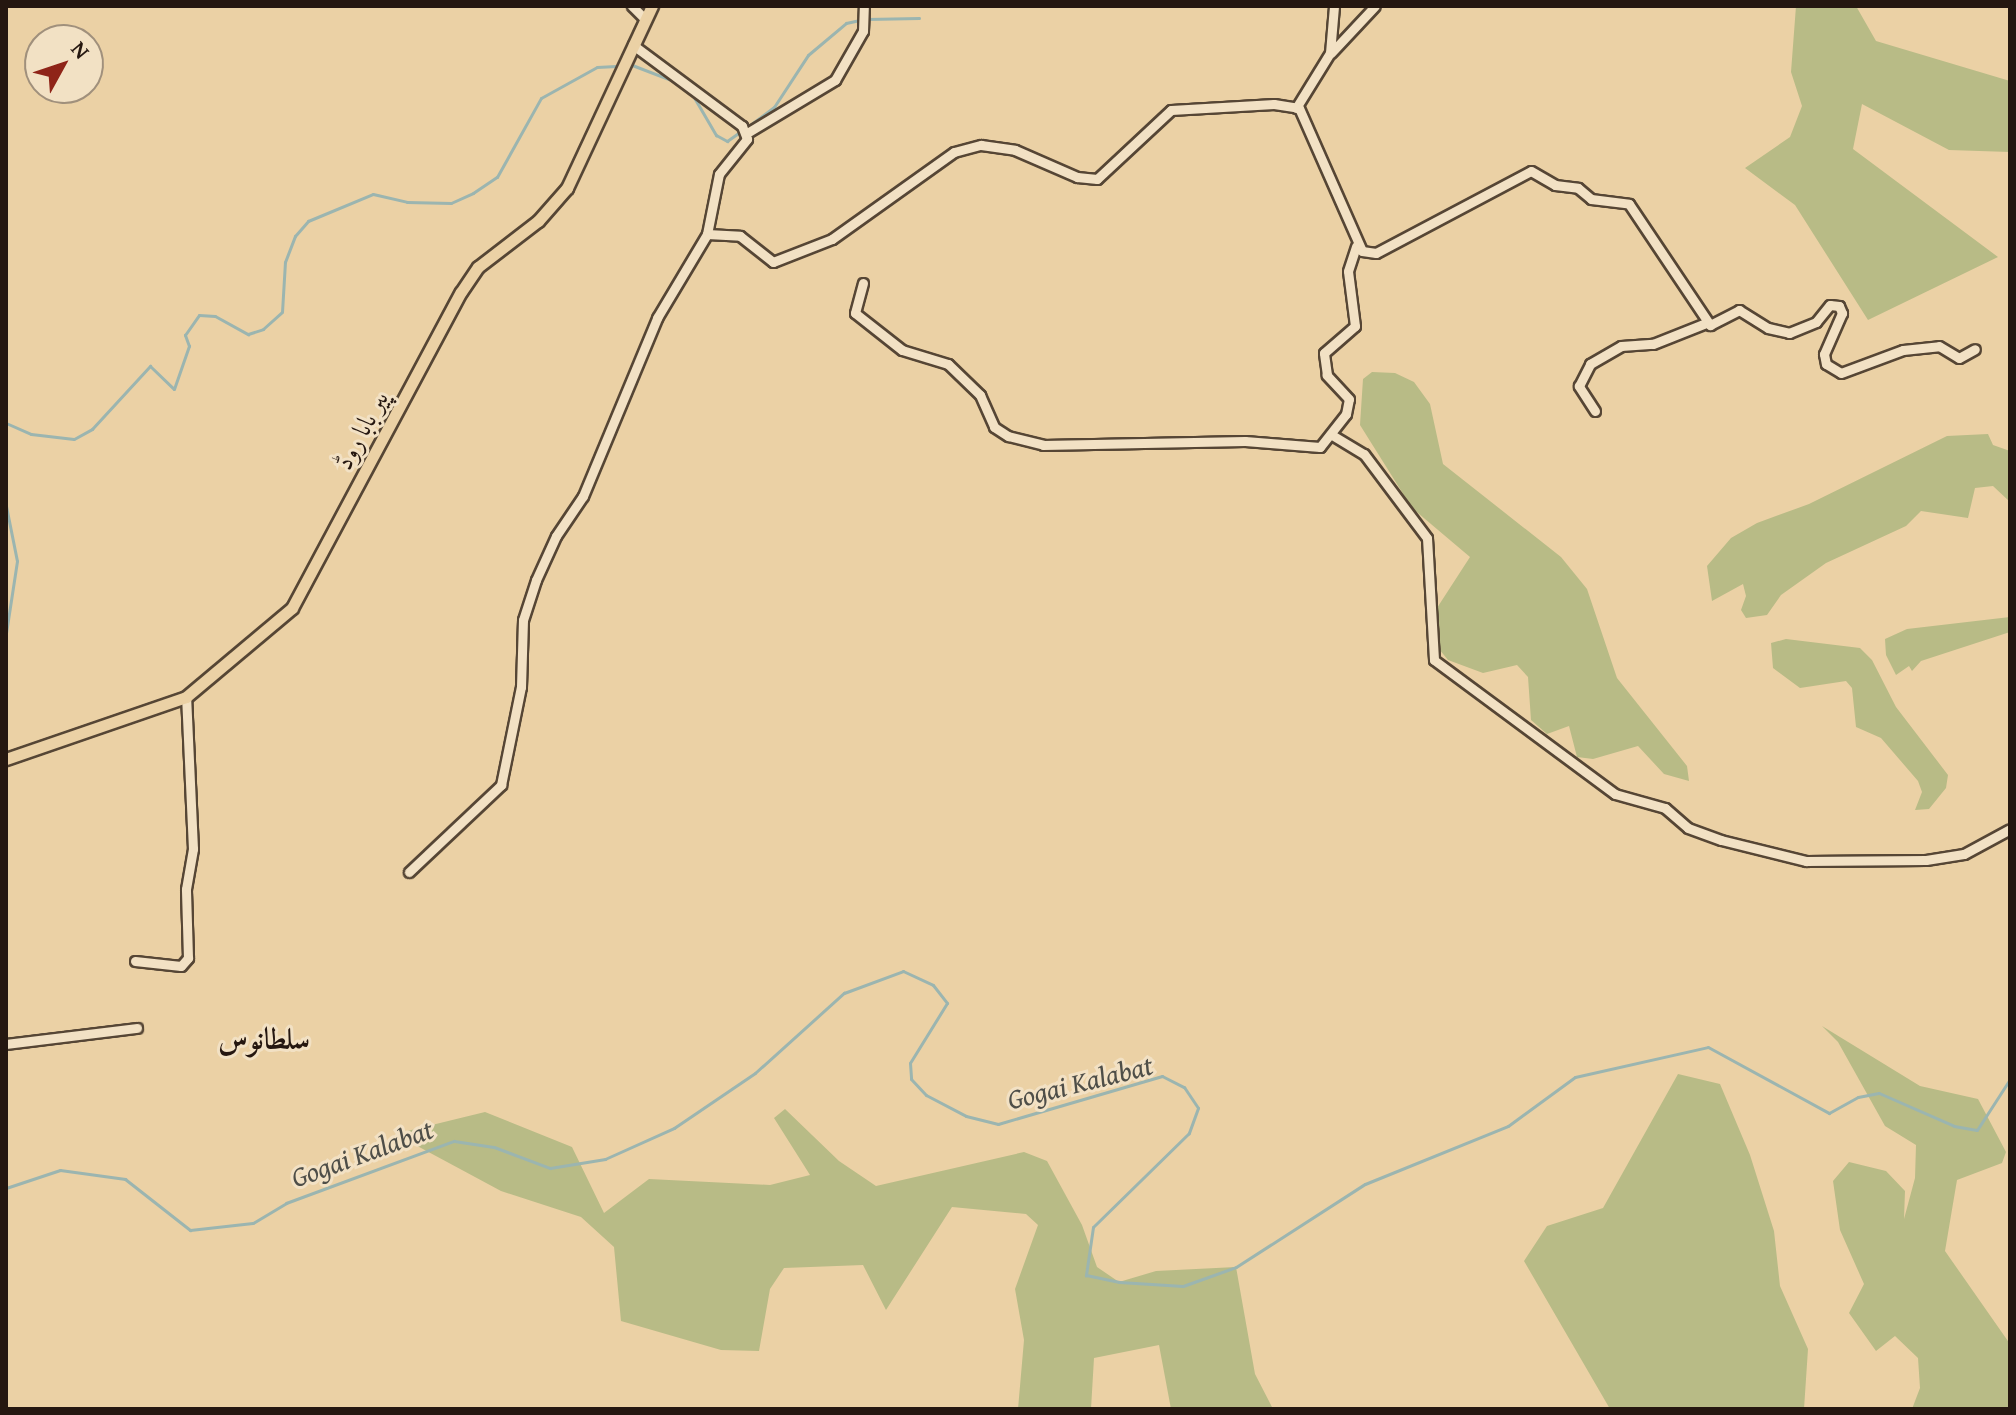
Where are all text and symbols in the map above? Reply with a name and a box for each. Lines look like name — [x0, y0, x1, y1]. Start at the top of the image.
north arrow — [24, 24, 104, 104]
text: N — [64, 34, 98, 66]
street label: پیر بابا روڈ — [327, 385, 395, 475]
district label: سلطانوس — [218, 1020, 310, 1056]
water label: Gogai Kalabat — [1004, 1048, 1156, 1116]
water label: Gogai Kalabat — [286, 1112, 438, 1194]

